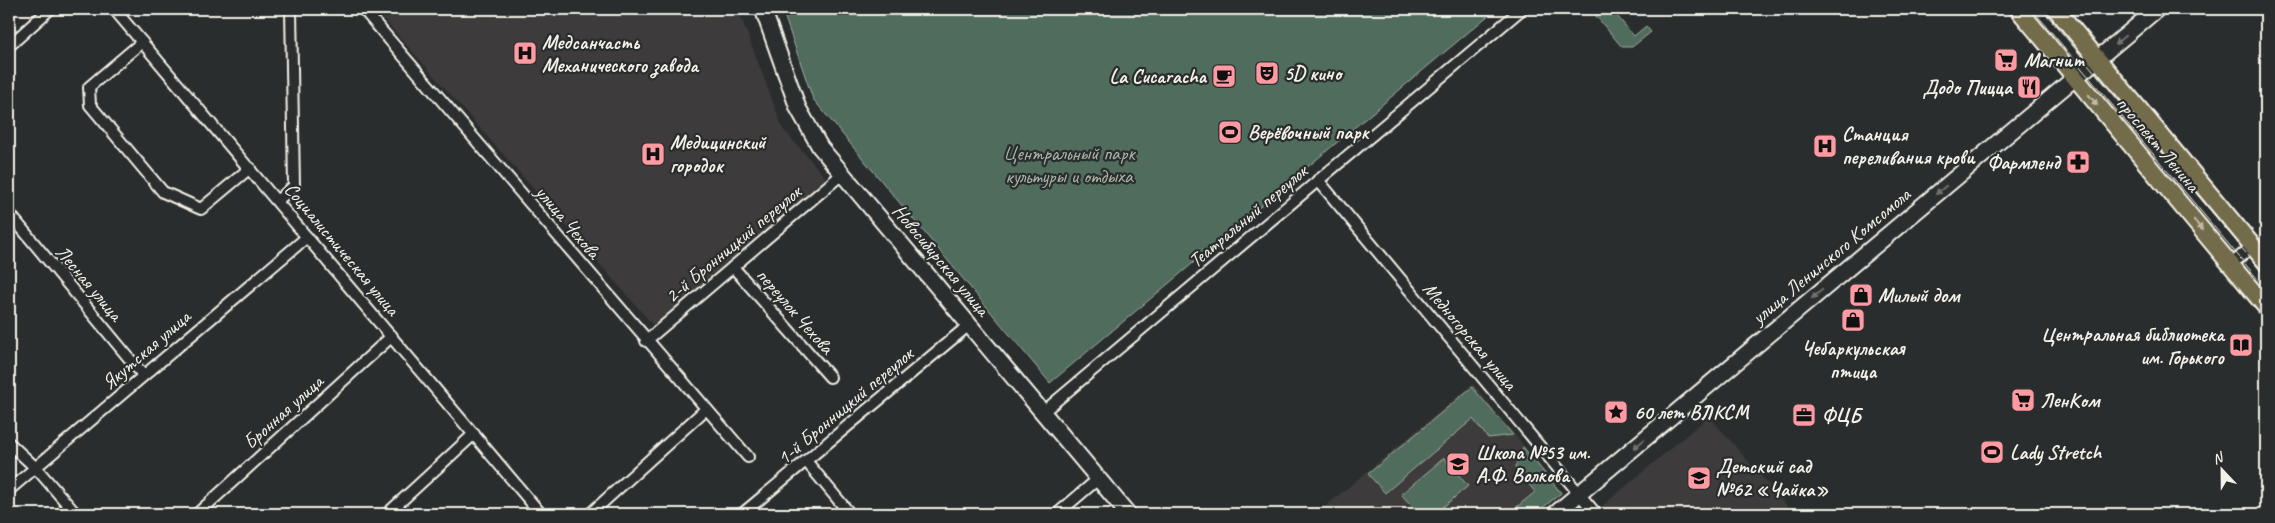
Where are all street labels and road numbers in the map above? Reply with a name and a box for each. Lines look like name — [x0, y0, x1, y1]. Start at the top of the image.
street label: проспект Ленина — [2111, 91, 2207, 199]
street label: Театральный переулок — [1183, 158, 1314, 273]
street label: Социалистическая улица — [279, 177, 406, 322]
street label: улица Чехова — [529, 179, 607, 265]
street label: 2-й Бронницкий переулок — [660, 179, 807, 308]
street label: улица Ленинского Комсомола — [1746, 181, 1917, 330]
street label: Новосибирская улица — [887, 199, 996, 323]
street label: Лесная улица — [50, 240, 129, 327]
street label: переулок Чехова — [751, 263, 840, 360]
street label: Медногорская улица — [1417, 277, 1524, 397]
street label: Якутская улица — [96, 303, 197, 395]
street label: 1-й Бронницкий переулок — [772, 341, 919, 470]
street label: Бронная улица — [238, 368, 330, 454]

